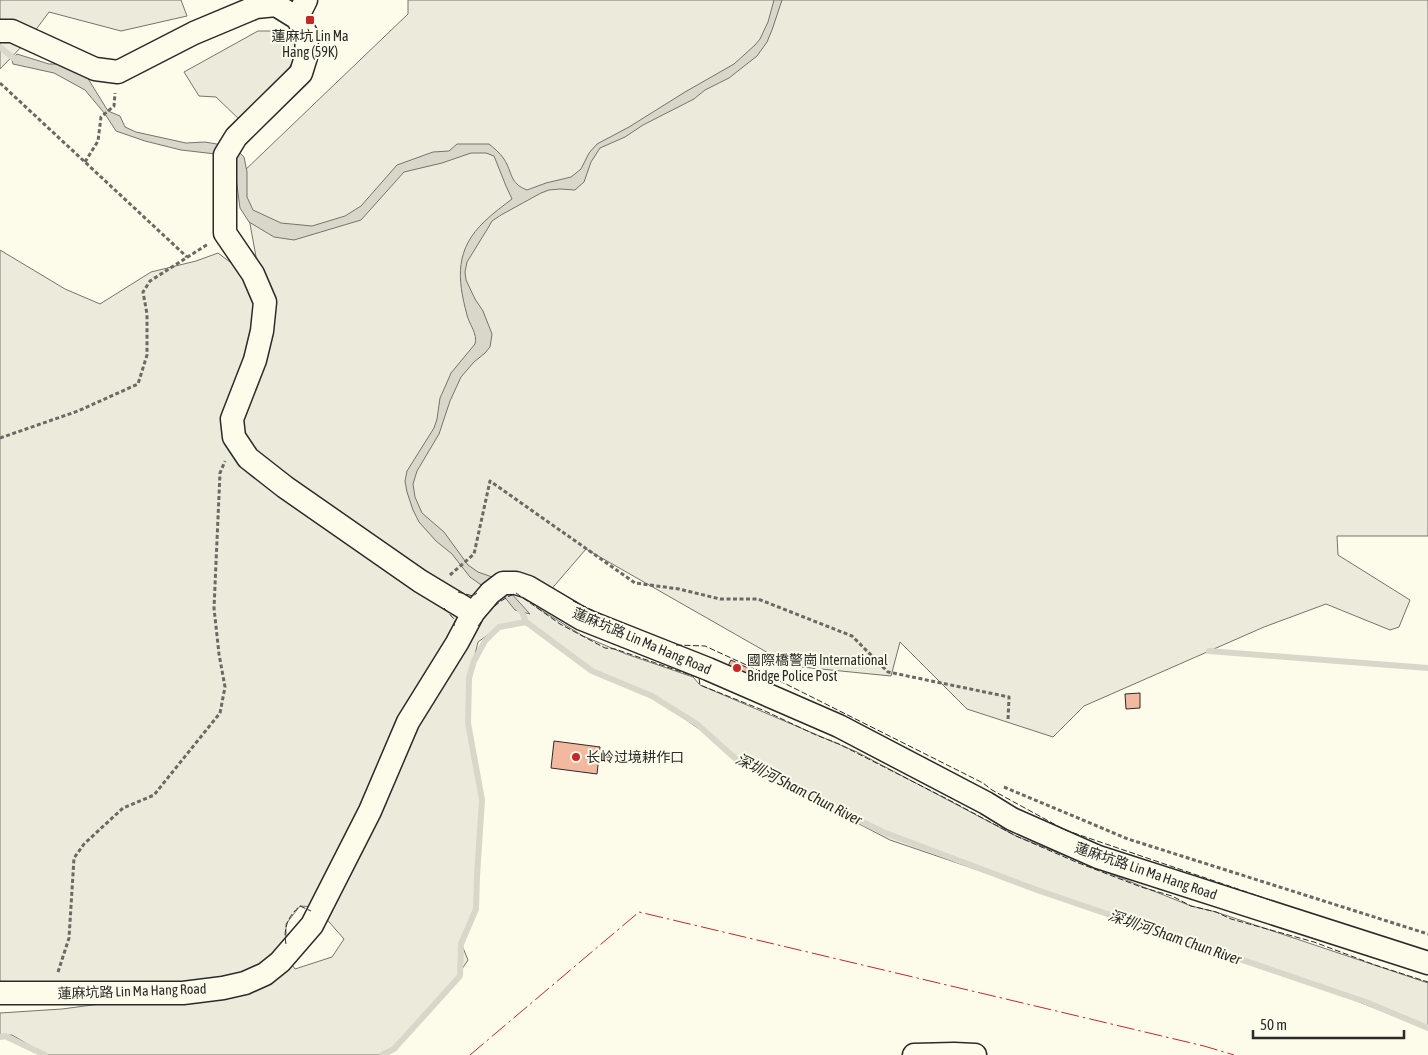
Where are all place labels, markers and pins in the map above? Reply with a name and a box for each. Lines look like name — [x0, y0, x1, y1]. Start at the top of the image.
marker: 蓮麻坑 Lin Ma Hang (59K) — [304, 14, 316, 26]
place label: 蓮麻坑 Lin Ma Hang (59K) — [271, 28, 349, 60]
place label: 國際橋警崗 International Bridge Police Post — [747, 652, 888, 684]
marker: 國際橋警崗 International Bridge Police Post — [731, 662, 743, 674]
place label: 长岭过境耕作口 — [586, 749, 684, 765]
marker: 长岭过境耕作口 — [570, 751, 582, 763]

